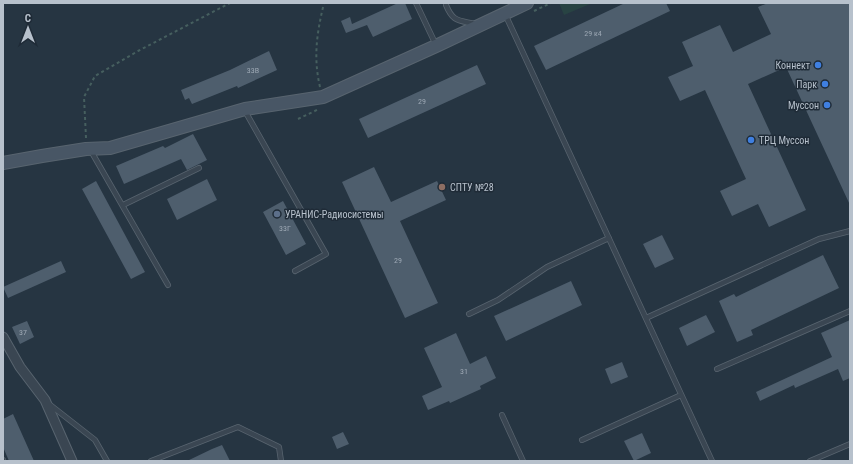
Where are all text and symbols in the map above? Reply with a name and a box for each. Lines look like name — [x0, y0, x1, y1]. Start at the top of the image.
north arrow — [8, 8, 48, 48]
text: С — [25, 12, 31, 25]
house number: 29 к4 — [584, 29, 602, 38]
place label: Коннект — [776, 60, 810, 71]
marker: Коннект — [813, 60, 823, 70]
house number: 33В — [247, 66, 259, 75]
place label: Парк — [796, 79, 817, 90]
marker: Парк — [820, 79, 830, 89]
house number: 29 — [418, 97, 426, 106]
place label: Муссон — [788, 100, 819, 111]
marker: Муссон — [822, 100, 832, 110]
marker: ТРЦ Муссон — [746, 135, 756, 145]
place label: ТРЦ Муссон — [759, 135, 809, 146]
marker: СПТУ №28 — [437, 182, 447, 192]
place label: СПТУ №28 — [450, 182, 494, 193]
marker: УРАНИС-Радиосистемы — [272, 209, 282, 219]
place label: УРАНИС-Радиосистемы — [285, 209, 384, 220]
house number: 33Г — [279, 224, 291, 233]
house number: 29 — [394, 256, 402, 265]
house number: 37 — [19, 328, 27, 337]
house number: 31 — [460, 367, 468, 376]

